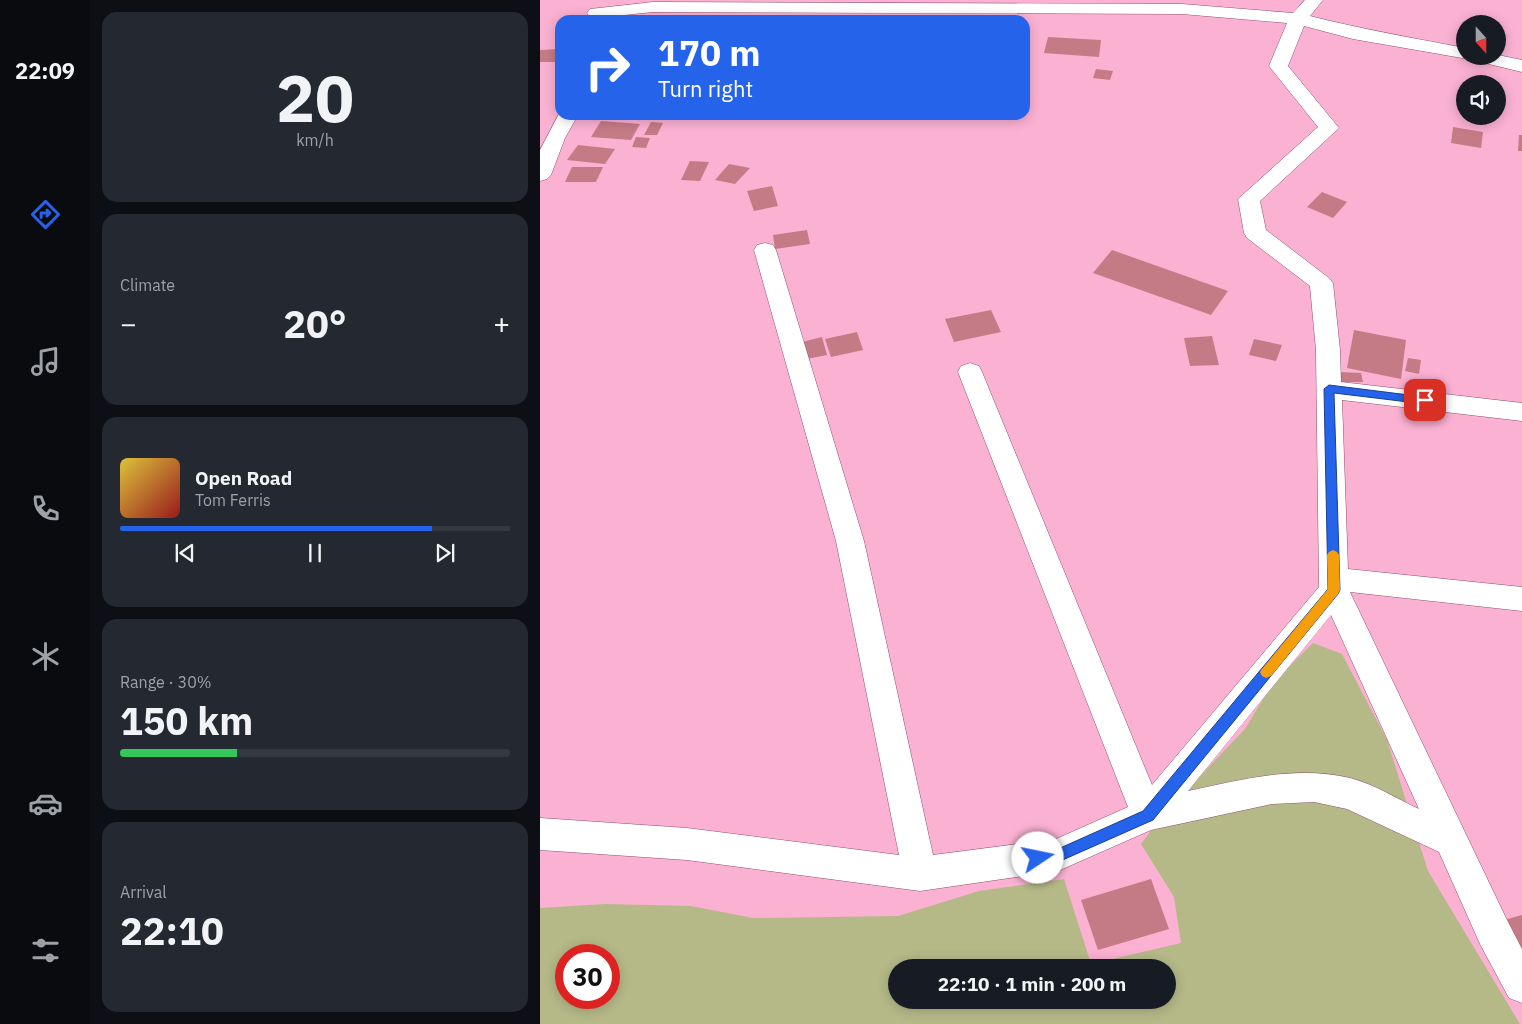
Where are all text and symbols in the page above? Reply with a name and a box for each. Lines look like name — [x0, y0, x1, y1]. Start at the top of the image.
north arrow — [1456, 15, 1506, 65]
map controls — [1456, 15, 1506, 125]
text: 170 m — [658, 30, 761, 76]
icon: right — [575, 35, 640, 100]
text: 20 — [276, 55, 354, 140]
text: 22:09 — [15, 56, 75, 85]
text: Turn right — [658, 74, 753, 103]
button: sound — [1456, 75, 1506, 125]
text: km/h — [296, 130, 334, 150]
icon: directions — [28, 197, 63, 232]
text: Climate — [120, 275, 175, 295]
text: 20° — [283, 299, 347, 348]
text: − — [120, 305, 137, 342]
text: + — [493, 305, 510, 342]
icon: music — [28, 344, 63, 379]
pin — [1404, 379, 1446, 421]
icon: arrive — [1411, 386, 1439, 414]
text: Open Road — [195, 466, 292, 490]
text: Tom Ferris — [195, 490, 271, 510]
icon: phone — [28, 491, 63, 526]
icon: previous — [171, 539, 199, 567]
icon: pause — [301, 539, 329, 567]
icon: next — [431, 539, 459, 567]
icon: climate — [28, 639, 63, 674]
text: Range · 30% — [120, 672, 212, 692]
text: 150 km — [120, 696, 253, 745]
icon: car — [28, 786, 63, 821]
position arrow — [1011, 831, 1063, 883]
text: Arrival — [120, 882, 167, 902]
text: 22:10 — [120, 906, 224, 955]
icon: filters — [28, 933, 63, 968]
speed limit sign: 30 — [555, 944, 620, 1009]
text: 22:10 · 1 min · 200 m — [938, 972, 1126, 996]

